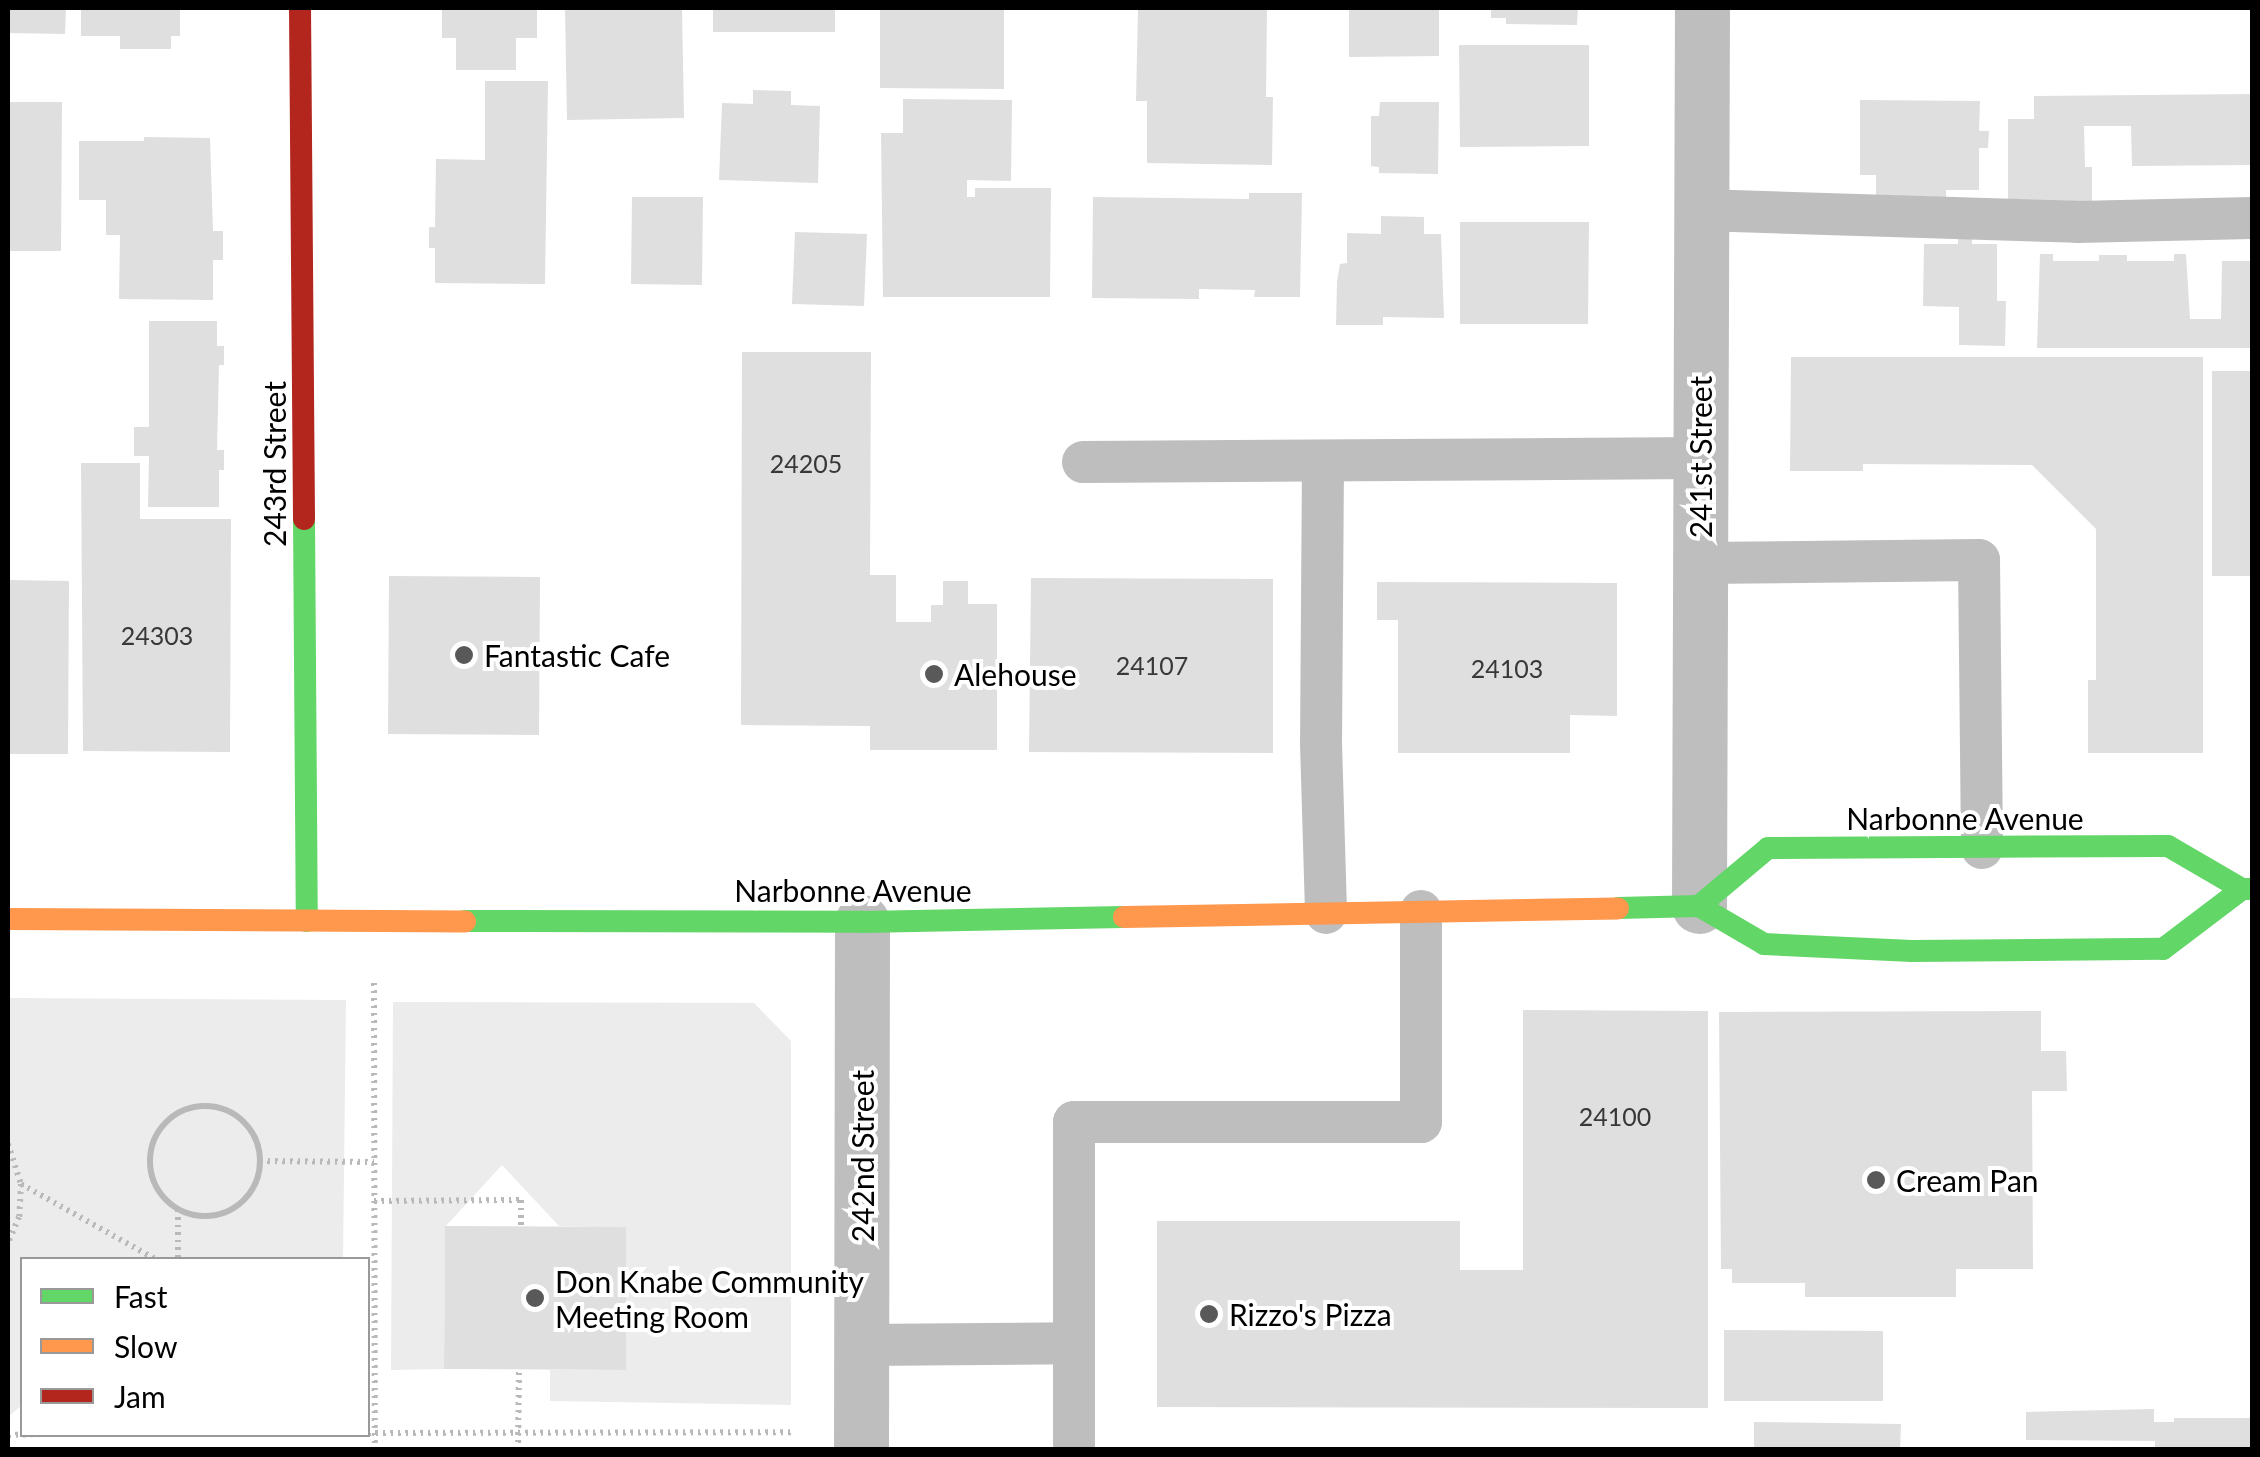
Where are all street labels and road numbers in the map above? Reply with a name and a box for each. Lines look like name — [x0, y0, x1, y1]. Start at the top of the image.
street label: 241st Street — [1682, 376, 1718, 538]
street label: 243rd Street — [256, 381, 292, 547]
street label: Narbonne Avenue — [1846, 800, 2084, 836]
street label: Narbonne Avenue — [734, 872, 972, 908]
street label: 242nd Street — [844, 1070, 880, 1242]

